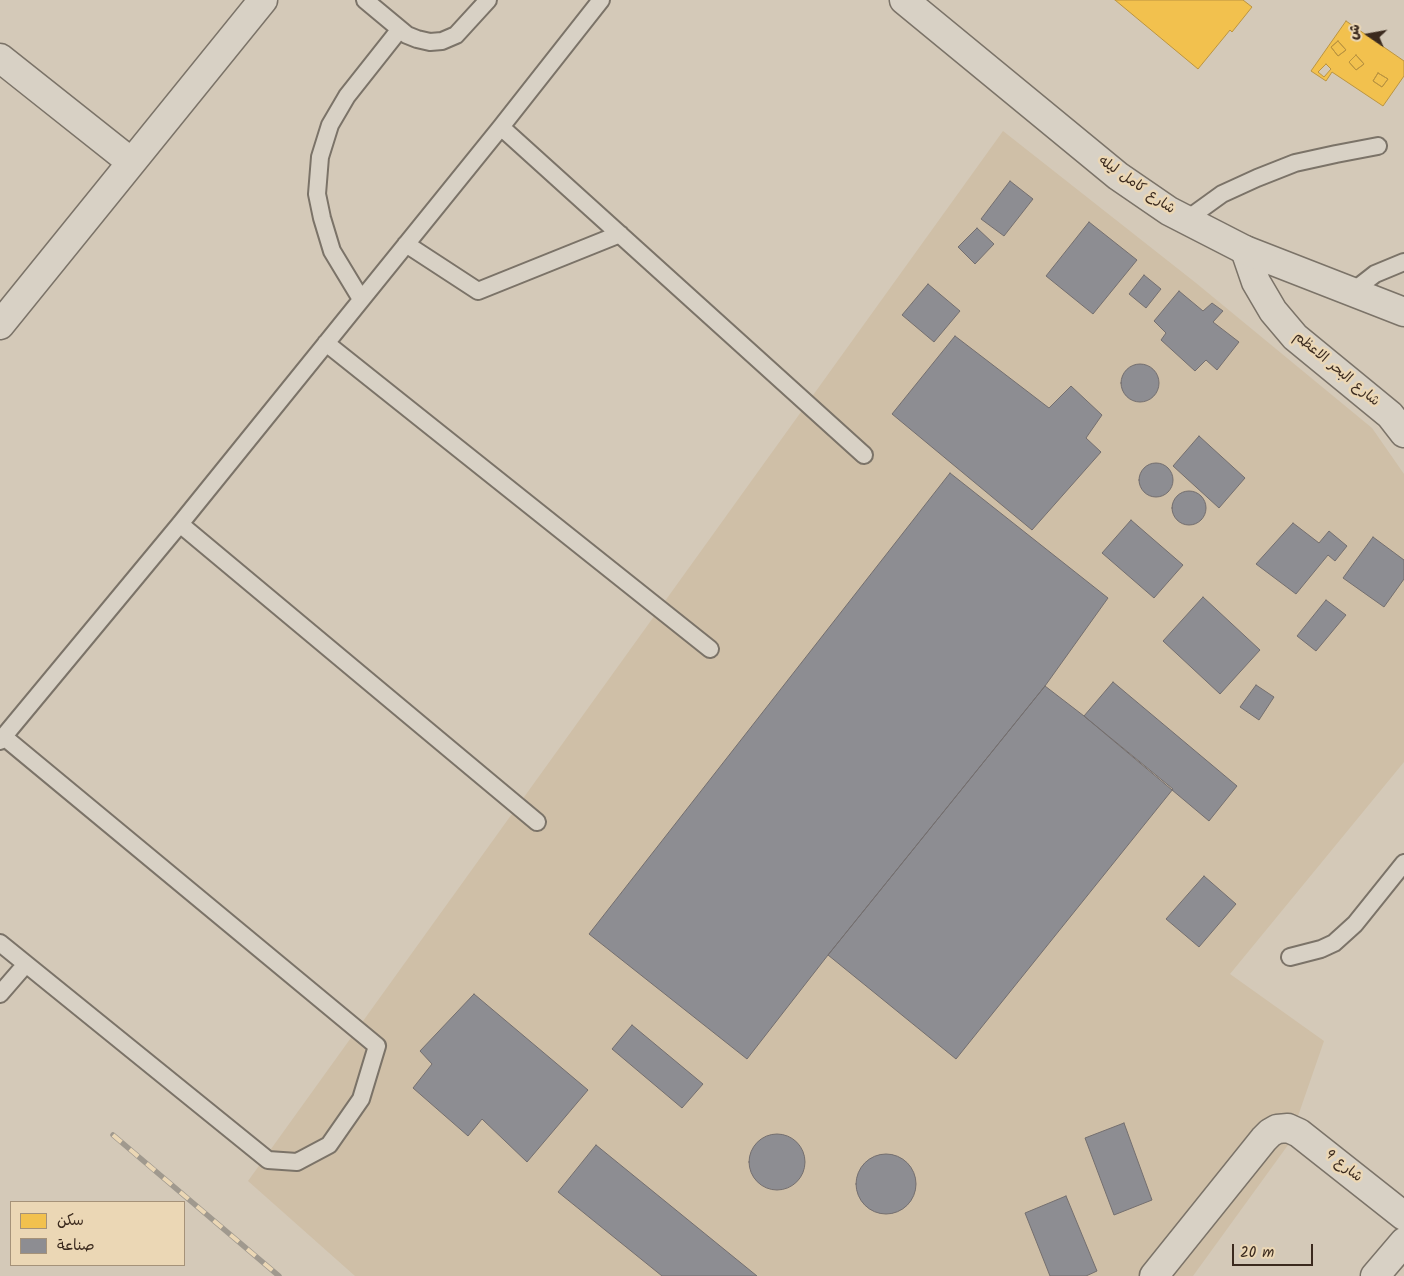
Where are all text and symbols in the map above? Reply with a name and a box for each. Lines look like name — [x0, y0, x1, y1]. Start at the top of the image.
north arrow — [1344, 10, 1394, 60]
text: ش — [1342, 22, 1367, 42]
street label: شارع كامل ليله — [1095, 153, 1177, 219]
street label: شارع البحر الاعظم — [1290, 329, 1382, 411]
street label: شارع 9 — [1321, 1147, 1365, 1187]
legend — [10, 1201, 185, 1266]
text: سكن — [57, 1209, 84, 1233]
text: صناعة — [57, 1234, 95, 1258]
scale bar — [1234, 1234, 1315, 1266]
text: 20 m — [1240, 1241, 1274, 1265]

